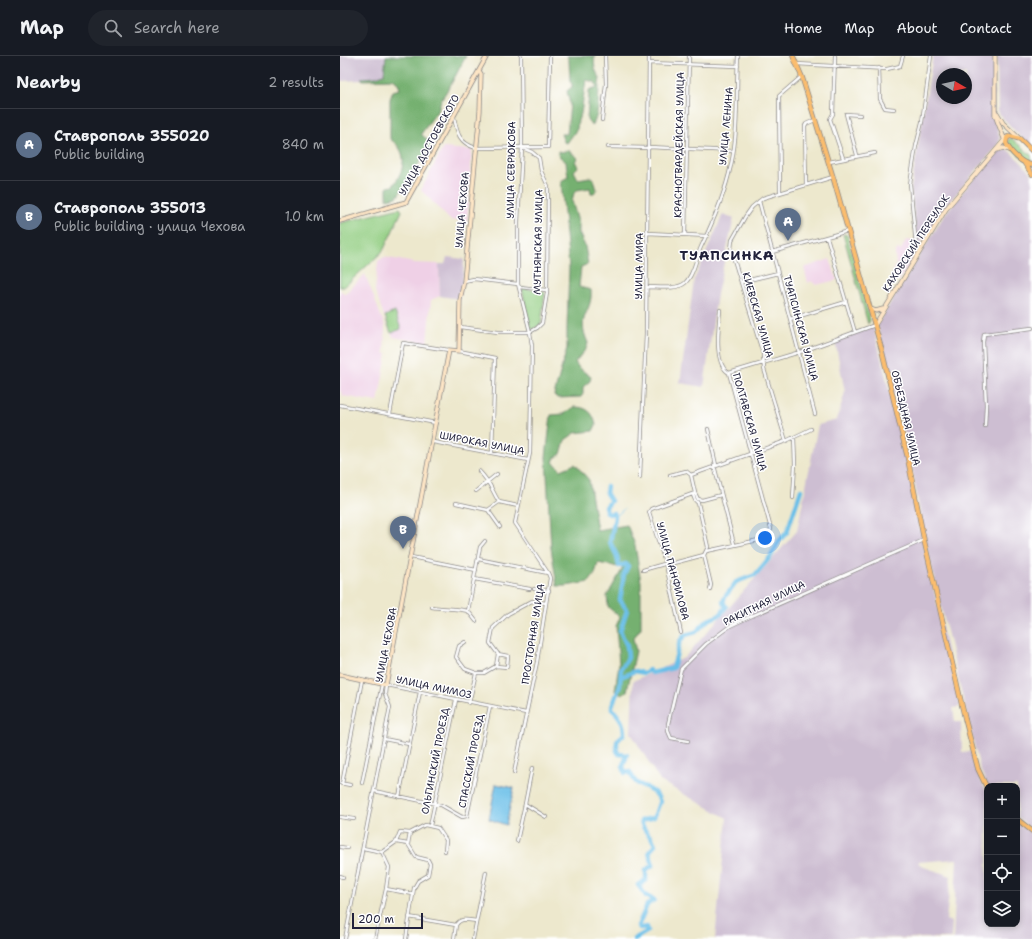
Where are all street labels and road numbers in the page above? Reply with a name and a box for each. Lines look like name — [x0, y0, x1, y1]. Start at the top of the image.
street label: КРАСНОГВАРДЕЙСКАЯ УЛИЦА — [671, 72, 687, 218]
street label: УЛИЦА ЛЕНИНА — [716, 86, 736, 166]
street label: УЛИЦА ДОСТОЕВСКОГО — [396, 92, 462, 198]
street label: УЛИЦА СЕВРЮКОВА — [504, 121, 518, 219]
street label: УЛИЦА ЧЕХОВА — [452, 171, 472, 249]
street label: МУТНЯНСКАЯ УЛИЦА — [531, 189, 545, 295]
street label: КАХОВСКИЙ ПЕРЕУЛОК — [880, 191, 953, 294]
street label: УЛИЦА МИРА — [632, 232, 646, 300]
street label: КИЕВСКАЯ УЛИЦА — [740, 271, 776, 359]
street label: ТУАПСИНСКАЯ УЛИЦА — [781, 274, 821, 382]
street label: ОБЪЕЗДНАЯ УЛИЦА — [889, 369, 923, 467]
street label: ПОЛТАВСКАЯ УЛИЦА — [730, 372, 770, 472]
street label: ШИРОКАЯ УЛИЦА — [438, 428, 526, 458]
street label: УЛИЦА ПАНФИЛОВА — [654, 520, 692, 622]
street label: РАКИТНАЯ УЛИЦА — [721, 578, 807, 628]
street label: ПРОСТОРНАЯ УЛИЦА — [519, 583, 547, 685]
street label: УЛИЦА ЧЕХОВА — [372, 606, 400, 684]
street label: УЛИЦА МИМОЗ — [395, 673, 473, 701]
street label: ОЛЬГИНСКИЙ ПРОЕЗД — [418, 706, 452, 815]
street label: СПАССКИЙ ПРОЕЗД — [456, 713, 487, 809]

